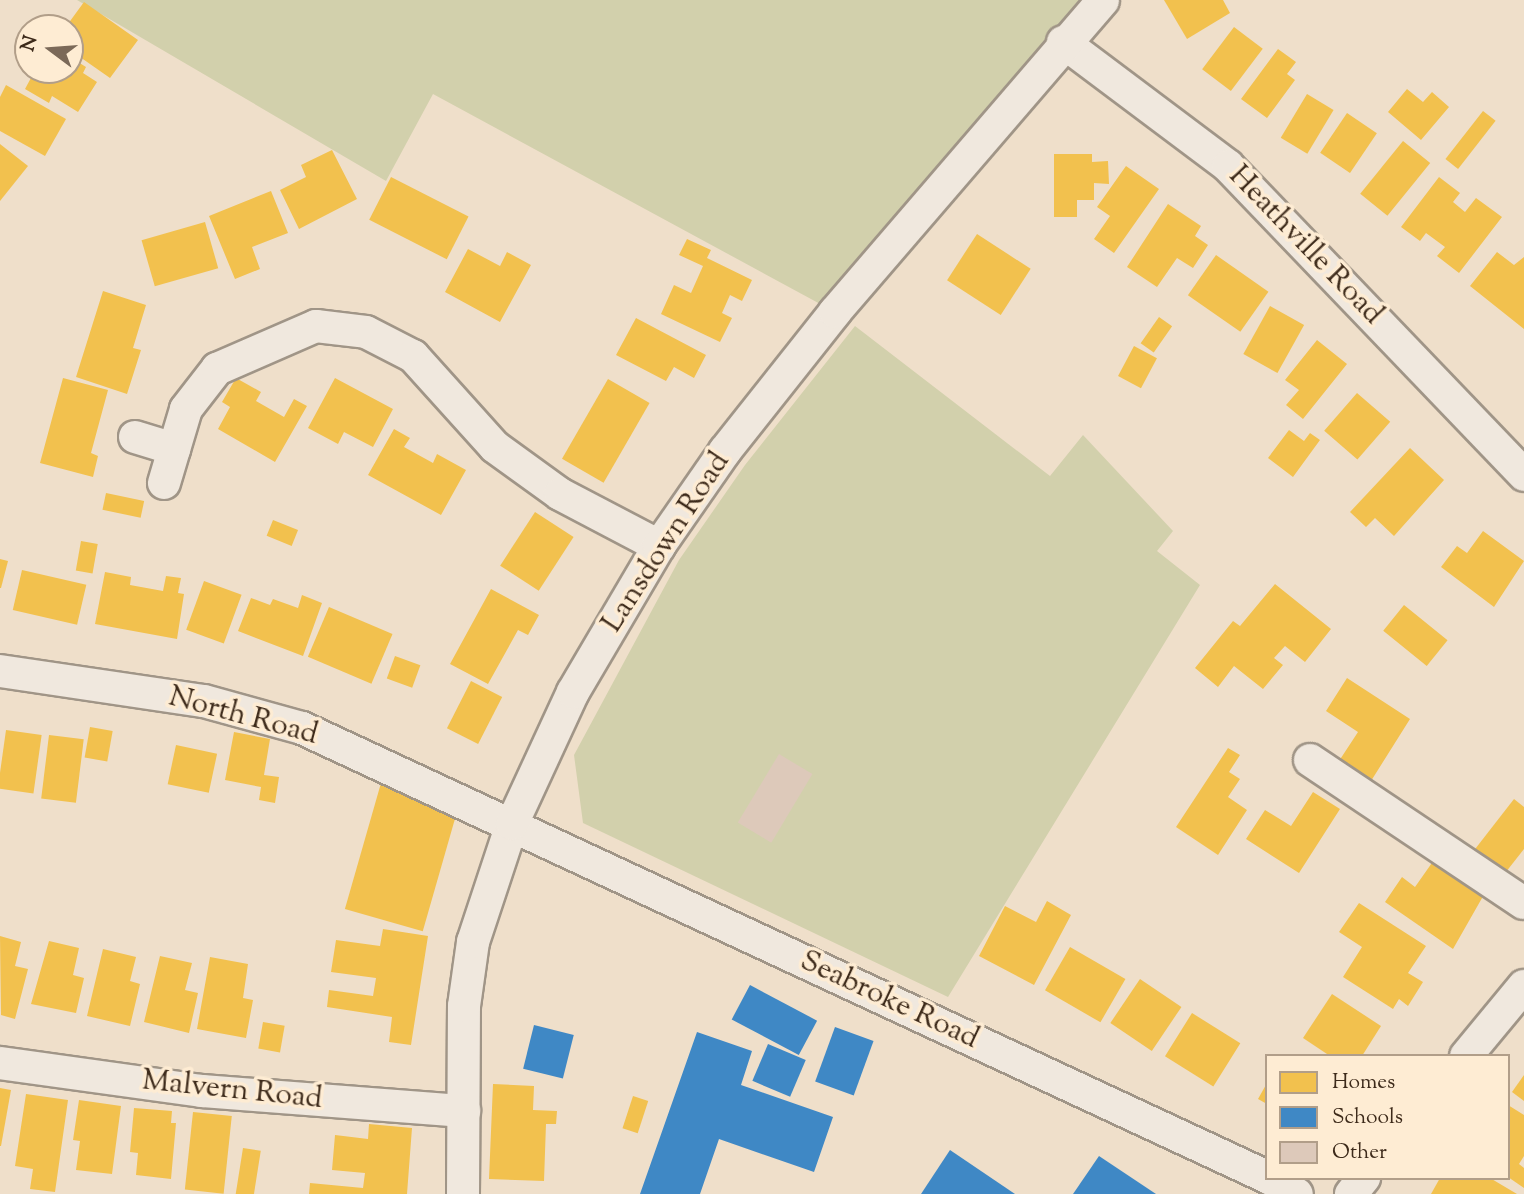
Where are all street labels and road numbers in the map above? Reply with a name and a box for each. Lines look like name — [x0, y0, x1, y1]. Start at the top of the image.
street label: Heathville Road — [1220, 159, 1390, 333]
street label: Lansdown Road — [595, 446, 739, 640]
street label: North Road — [165, 680, 321, 754]
street label: Seabroke Road — [794, 944, 984, 1058]
street label: Malvern Road — [140, 1064, 324, 1118]

